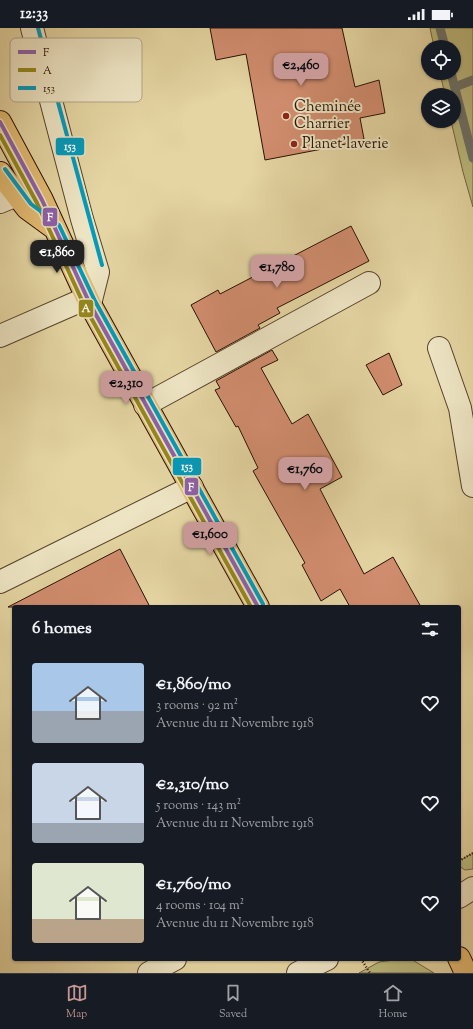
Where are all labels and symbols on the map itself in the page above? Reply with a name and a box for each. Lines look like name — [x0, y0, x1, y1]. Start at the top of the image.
legend — [10, 38, 142, 102]
text: F — [43, 45, 49, 61]
pin: €2,460 — [268, 53, 334, 87]
text: A — [43, 63, 52, 79]
text: 153 — [43, 81, 55, 97]
place label: Cheminée Charrier — [294, 97, 361, 135]
marker: Cheminée Charrier — [281, 111, 291, 121]
place label: Planet'laverie — [302, 134, 388, 155]
line badge: 153 — [55, 137, 85, 156]
text: 153 — [63, 139, 77, 155]
marker: Planet'laverie — [289, 139, 299, 149]
line badge: F — [42, 207, 58, 227]
text: F — [46, 210, 54, 226]
pin: €1,860 — [24, 240, 90, 274]
pin: €1,780 — [244, 255, 310, 289]
line badge: A — [78, 299, 94, 318]
text: A — [81, 301, 91, 317]
pin: €2,310 — [93, 371, 159, 405]
line badge: 153 — [172, 457, 202, 476]
pin: €1,760 — [272, 457, 338, 491]
text: 153 — [180, 459, 194, 475]
line badge: F — [184, 477, 199, 496]
text: F — [187, 480, 195, 496]
pin: €1,600 — [177, 522, 243, 556]

